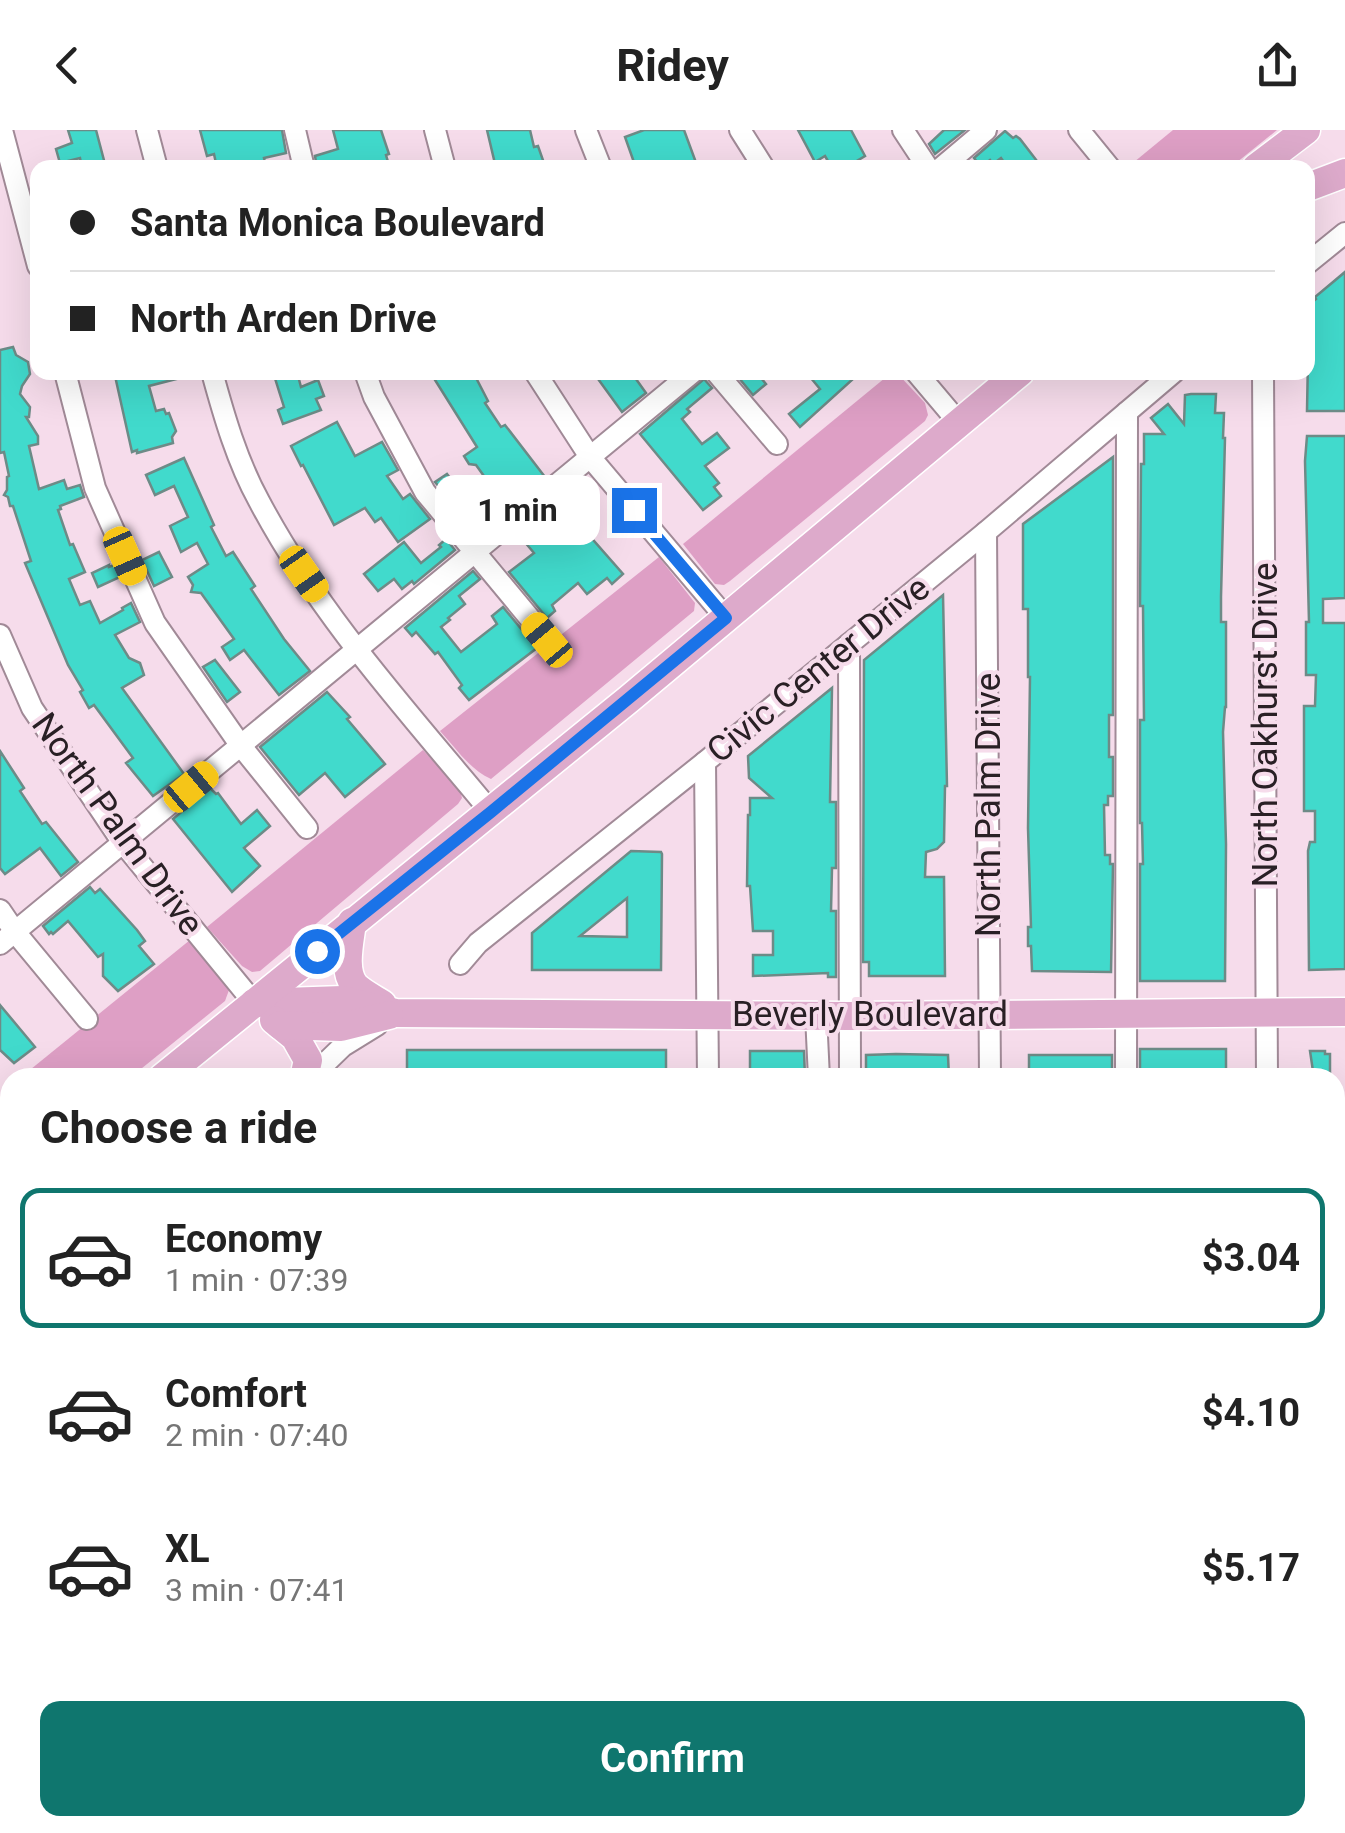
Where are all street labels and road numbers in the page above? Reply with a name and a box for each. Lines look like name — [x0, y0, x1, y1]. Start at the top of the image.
street label: North Oakhurst Drive — [1245, 562, 1286, 888]
street label: Civic Center Drive — [699, 567, 938, 771]
street label: North Palm Drive — [968, 673, 1009, 937]
street label: North Palm Drive — [23, 705, 212, 943]
street label: Beverly Boulevard — [732, 994, 1008, 1035]

